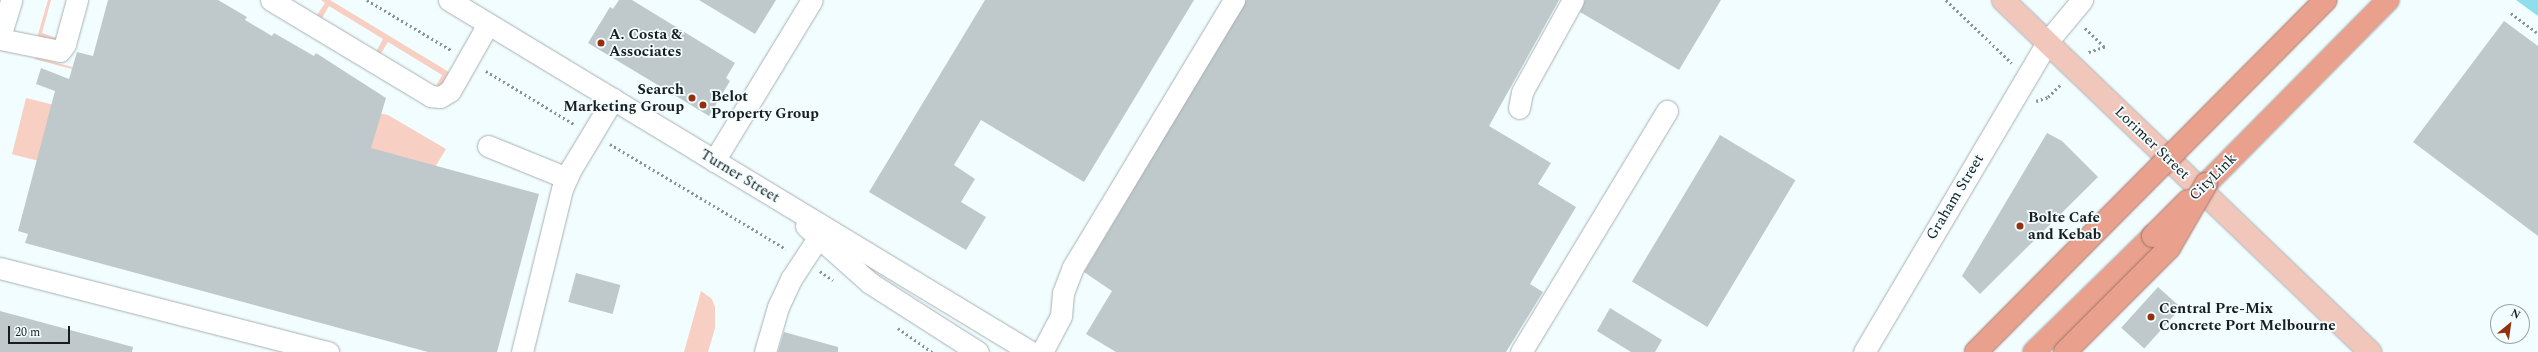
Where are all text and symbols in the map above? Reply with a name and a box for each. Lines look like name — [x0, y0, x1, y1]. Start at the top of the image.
place label: A. Costa & Associates — [609, 25, 682, 60]
marker: A. Costa & Associates — [596, 38, 606, 48]
place label: Search Marketing Group — [563, 80, 684, 115]
place label: Belot Property Group — [711, 87, 819, 122]
marker: Search Marketing Group — [687, 93, 697, 103]
marker: Belot Property Group — [698, 100, 708, 110]
street label: Lorimer Street — [2111, 103, 2193, 183]
street label: Turner Street — [697, 145, 783, 207]
street label: CityLink — [2186, 150, 2240, 204]
street label: Graham Street — [1922, 151, 1988, 243]
place label: Bolte Cafe and Kebab — [2028, 208, 2101, 243]
marker: Bolte Cafe and Kebab — [2015, 221, 2025, 231]
place label: Central Pre-Mix Concrete Port Melbourne — [2159, 299, 2336, 334]
north arrow — [2490, 304, 2530, 344]
text: N — [2508, 304, 2524, 324]
marker: Central Pre-Mix Concrete Port Melbourne — [2146, 312, 2156, 322]
scale bar — [10, 318, 72, 344]
text: 20 m — [15, 323, 40, 342]

